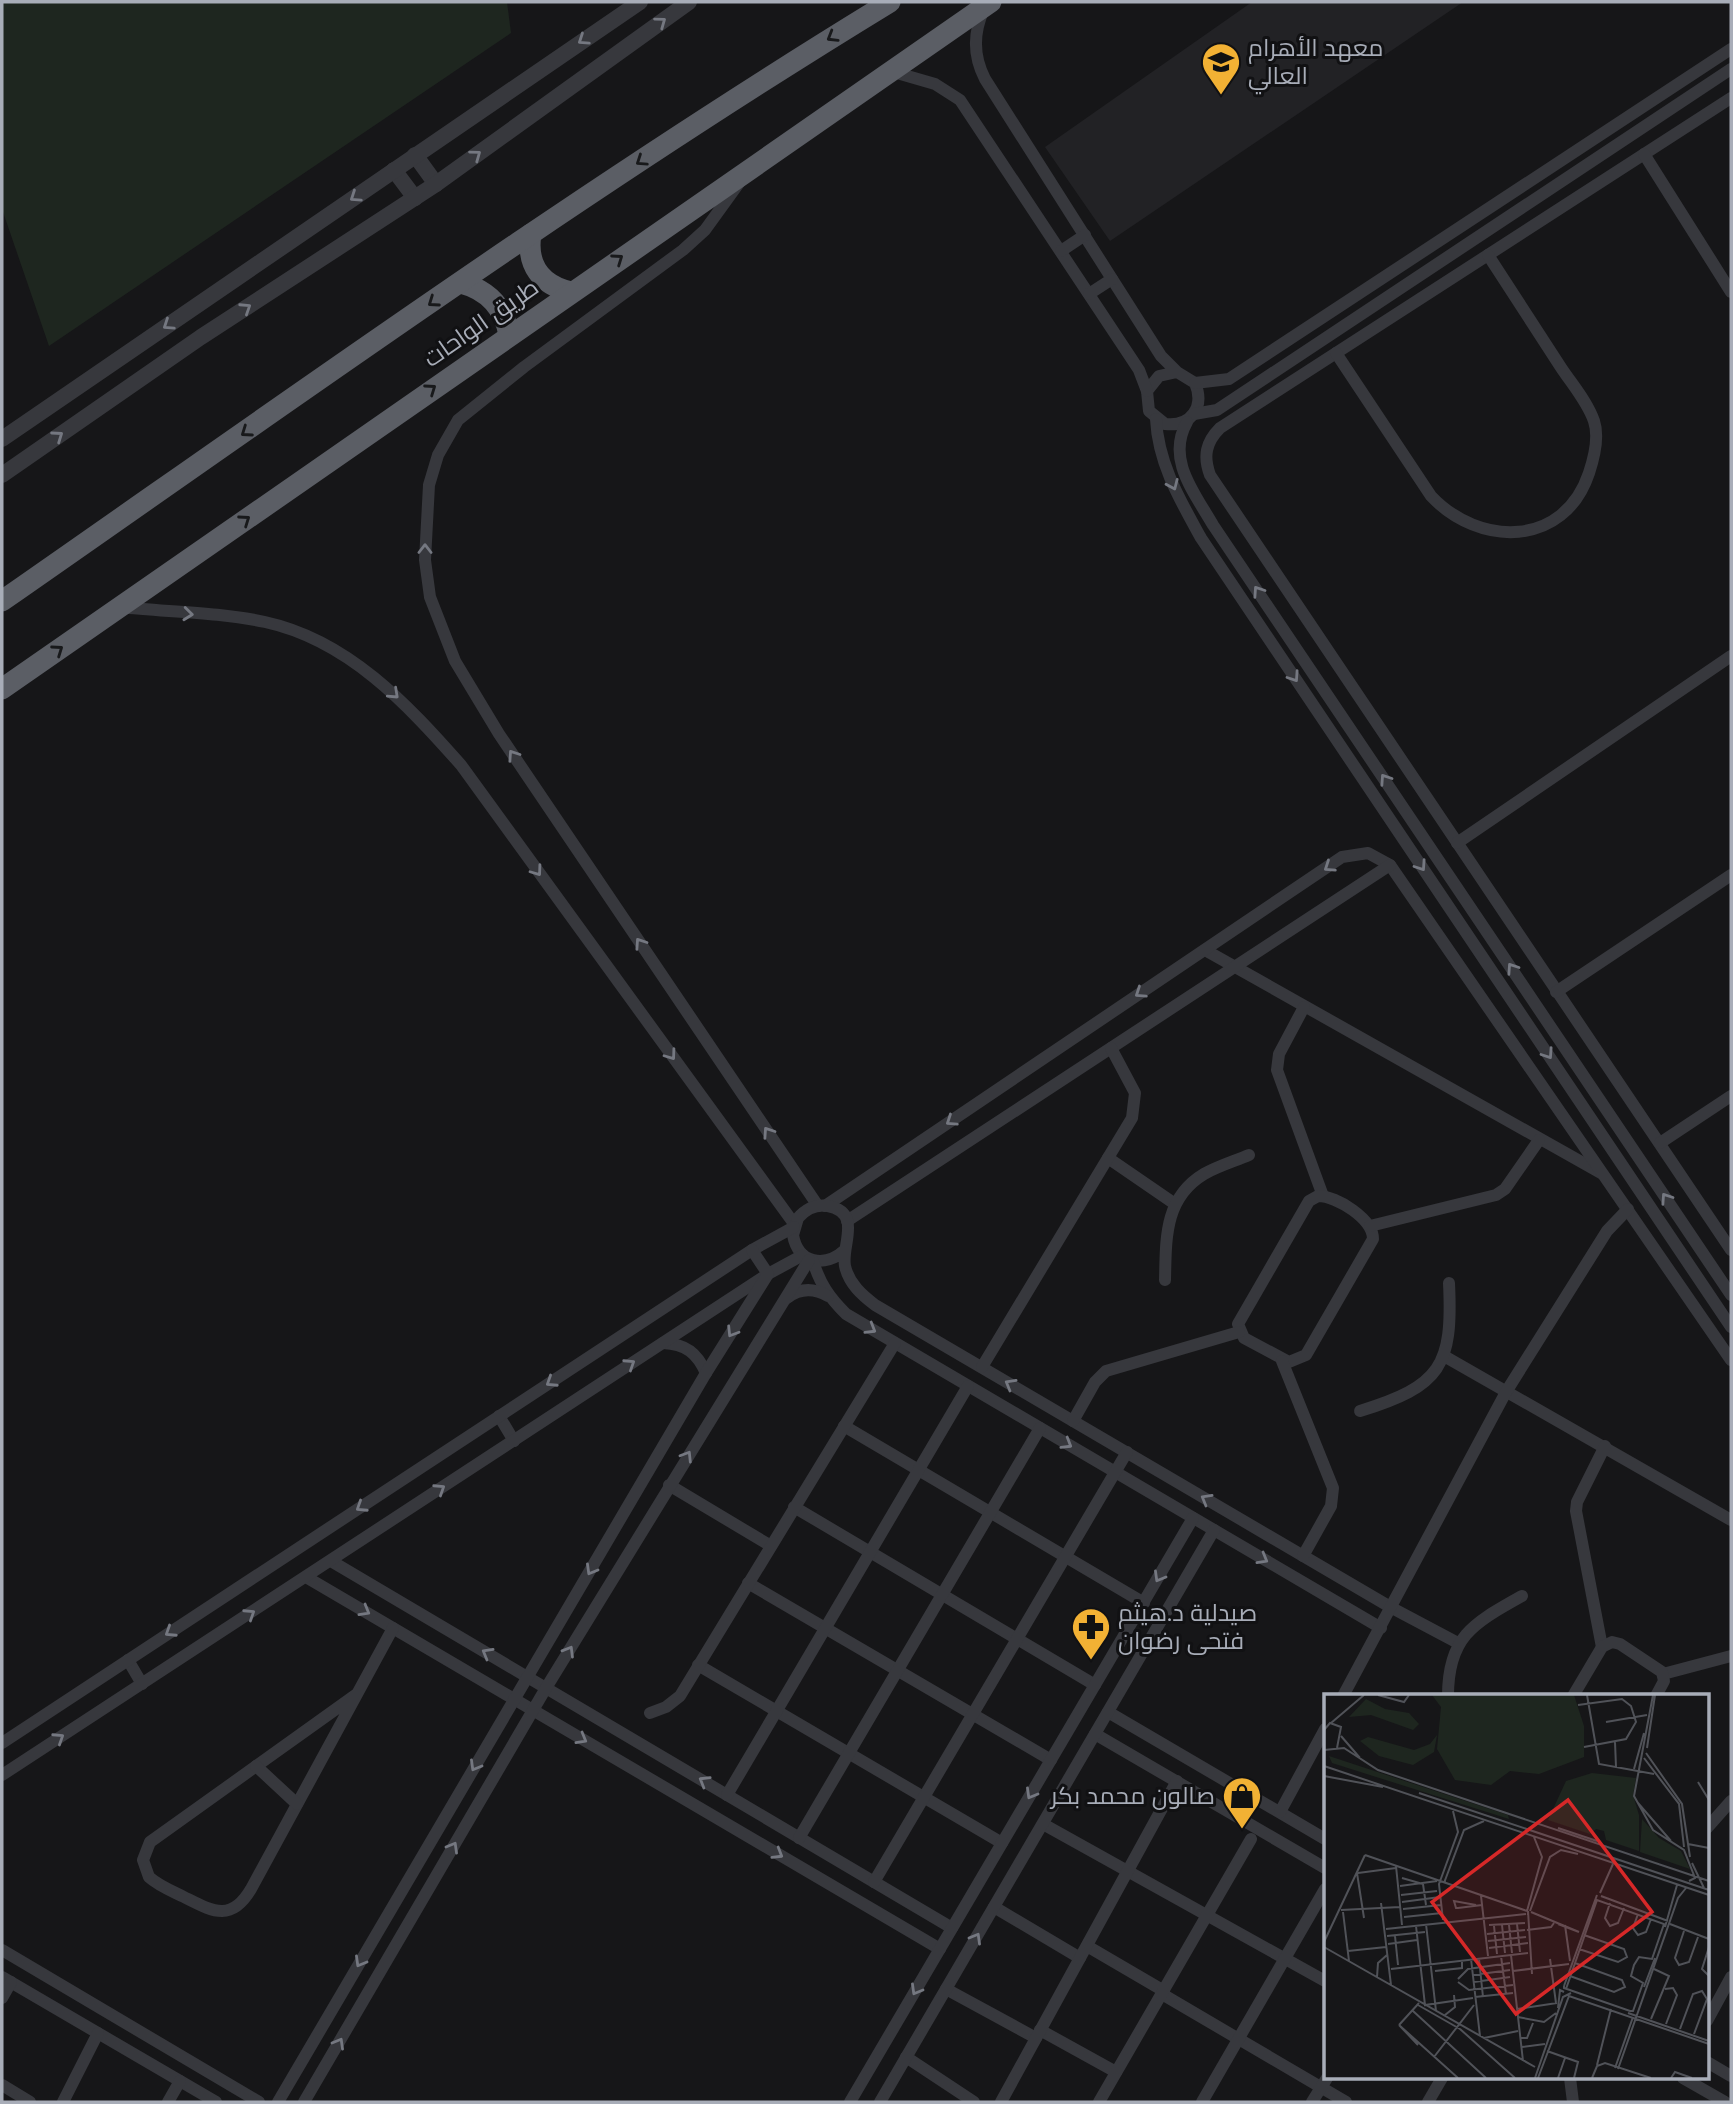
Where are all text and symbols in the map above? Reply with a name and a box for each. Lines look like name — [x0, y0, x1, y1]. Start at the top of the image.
one-way arrow — [653, 18, 666, 30]
one-way arrow — [827, 29, 840, 42]
one-way arrow — [578, 32, 591, 44]
place label: معهد الأهرام العالي — [1248, 32, 1383, 95]
school or university icon: معهد الأهرام العالي — [1200, 41, 1242, 96]
one-way arrow — [468, 151, 481, 163]
one-way arrow — [636, 153, 649, 165]
one-way arrow — [350, 189, 363, 201]
one-way arrow — [610, 255, 623, 268]
street label: طريق الواحات — [417, 271, 544, 374]
one-way arrow — [428, 294, 441, 306]
one-way arrow — [238, 304, 251, 316]
one-way arrow — [162, 317, 175, 330]
one-way arrow — [423, 385, 436, 397]
one-way arrow — [241, 424, 254, 436]
one-way arrow — [50, 432, 63, 444]
one-way arrow — [1164, 478, 1178, 490]
one-way arrow — [237, 516, 250, 528]
one-way arrow — [417, 543, 433, 553]
one-way arrow — [1253, 586, 1266, 599]
one-way arrow — [183, 606, 194, 621]
one-way arrow — [50, 646, 63, 658]
one-way arrow — [1286, 669, 1298, 682]
one-way arrow — [386, 686, 399, 699]
one-way arrow — [508, 750, 521, 763]
one-way arrow — [1381, 774, 1393, 787]
one-way arrow — [1324, 858, 1337, 871]
one-way arrow — [1413, 858, 1426, 871]
one-way arrow — [529, 863, 541, 875]
one-way arrow — [636, 938, 648, 951]
one-way arrow — [1508, 963, 1520, 976]
one-way arrow — [1135, 985, 1148, 998]
one-way arrow — [1540, 1046, 1552, 1059]
one-way arrow — [663, 1047, 675, 1060]
one-way arrow — [946, 1112, 959, 1125]
one-way arrow — [763, 1126, 776, 1139]
one-way arrow — [1661, 1192, 1674, 1205]
one-way arrow — [863, 1320, 876, 1333]
one-way arrow — [727, 1324, 740, 1337]
one-way arrow — [622, 1360, 635, 1373]
one-way arrow — [546, 1374, 559, 1387]
one-way arrow — [1005, 1379, 1018, 1392]
one-way arrow — [1060, 1436, 1073, 1449]
one-way arrow — [678, 1451, 691, 1464]
one-way arrow — [432, 1484, 445, 1497]
one-way arrow — [1201, 1494, 1214, 1507]
one-way arrow — [355, 1499, 368, 1512]
one-way arrow — [1256, 1551, 1269, 1564]
one-way arrow — [586, 1562, 599, 1575]
one-way arrow — [1154, 1569, 1167, 1582]
place label: صيدلية د.هيثم فتحى رضوان — [1118, 1597, 1257, 1656]
one-way arrow — [357, 1603, 370, 1616]
pharmacy icon: صيدلية د.هيثم فتحى رضوان — [1070, 1606, 1112, 1661]
one-way arrow — [242, 1609, 255, 1622]
one-way arrow — [165, 1624, 178, 1637]
one-way arrow — [560, 1645, 573, 1658]
one-way arrow — [481, 1648, 494, 1661]
inset map — [1324, 1694, 1708, 2080]
one-way arrow — [575, 1730, 588, 1743]
one-way arrow — [51, 1734, 64, 1747]
one-way arrow — [471, 1758, 484, 1771]
shop icon: صالون محمد بكر — [1221, 1775, 1263, 1830]
one-way arrow — [698, 1776, 711, 1789]
place label: صالون محمد بكر — [1049, 1780, 1215, 1811]
one-way arrow — [1026, 1787, 1039, 1799]
one-way arrow — [445, 1841, 458, 1854]
one-way arrow — [771, 1846, 784, 1859]
one-way arrow — [968, 1932, 981, 1945]
one-way arrow — [355, 1955, 368, 1968]
one-way arrow — [911, 1983, 924, 1996]
one-way arrow — [330, 2038, 343, 2051]

